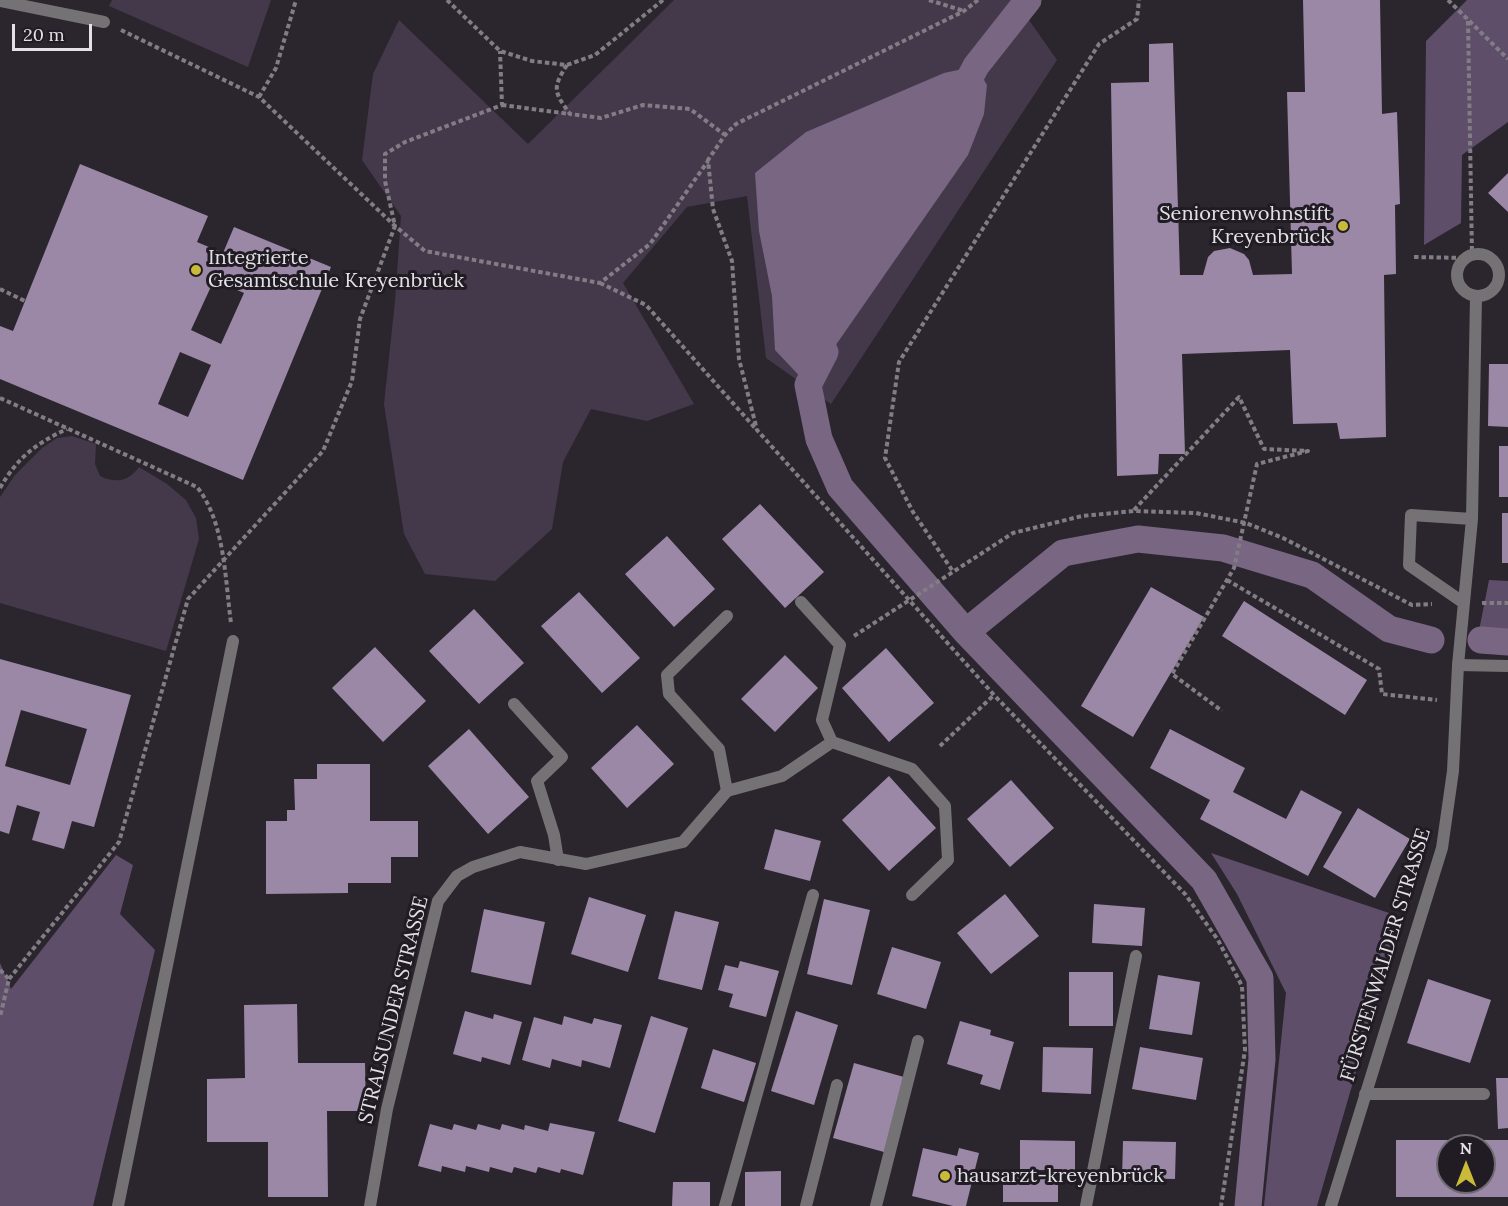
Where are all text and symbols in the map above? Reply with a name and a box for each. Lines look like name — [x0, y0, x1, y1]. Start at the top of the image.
scale bar — [15, 12, 94, 50]
text: 20 m — [23, 23, 65, 46]
place label: Seniorenwohnstift Kreyenbrück — [1159, 202, 1331, 249]
marker: Seniorenwohnstift Kreyenbrück — [1336, 219, 1350, 233]
place label: Integrierte Gesamtschule Kreyenbrück — [208, 246, 464, 293]
marker: Integrierte Gesamtschule Kreyenbrück — [189, 263, 203, 277]
street label: FÜRSTENWALDER STRASSE — [1336, 825, 1436, 1085]
street label: STRALSUNDER STRASSE — [354, 894, 434, 1126]
north arrow — [1436, 1134, 1496, 1194]
text: N — [1460, 1138, 1472, 1158]
place label: hausarzt-kreyenbrück — [957, 1164, 1164, 1188]
marker: hausarzt-kreyenbrück — [938, 1169, 952, 1183]

